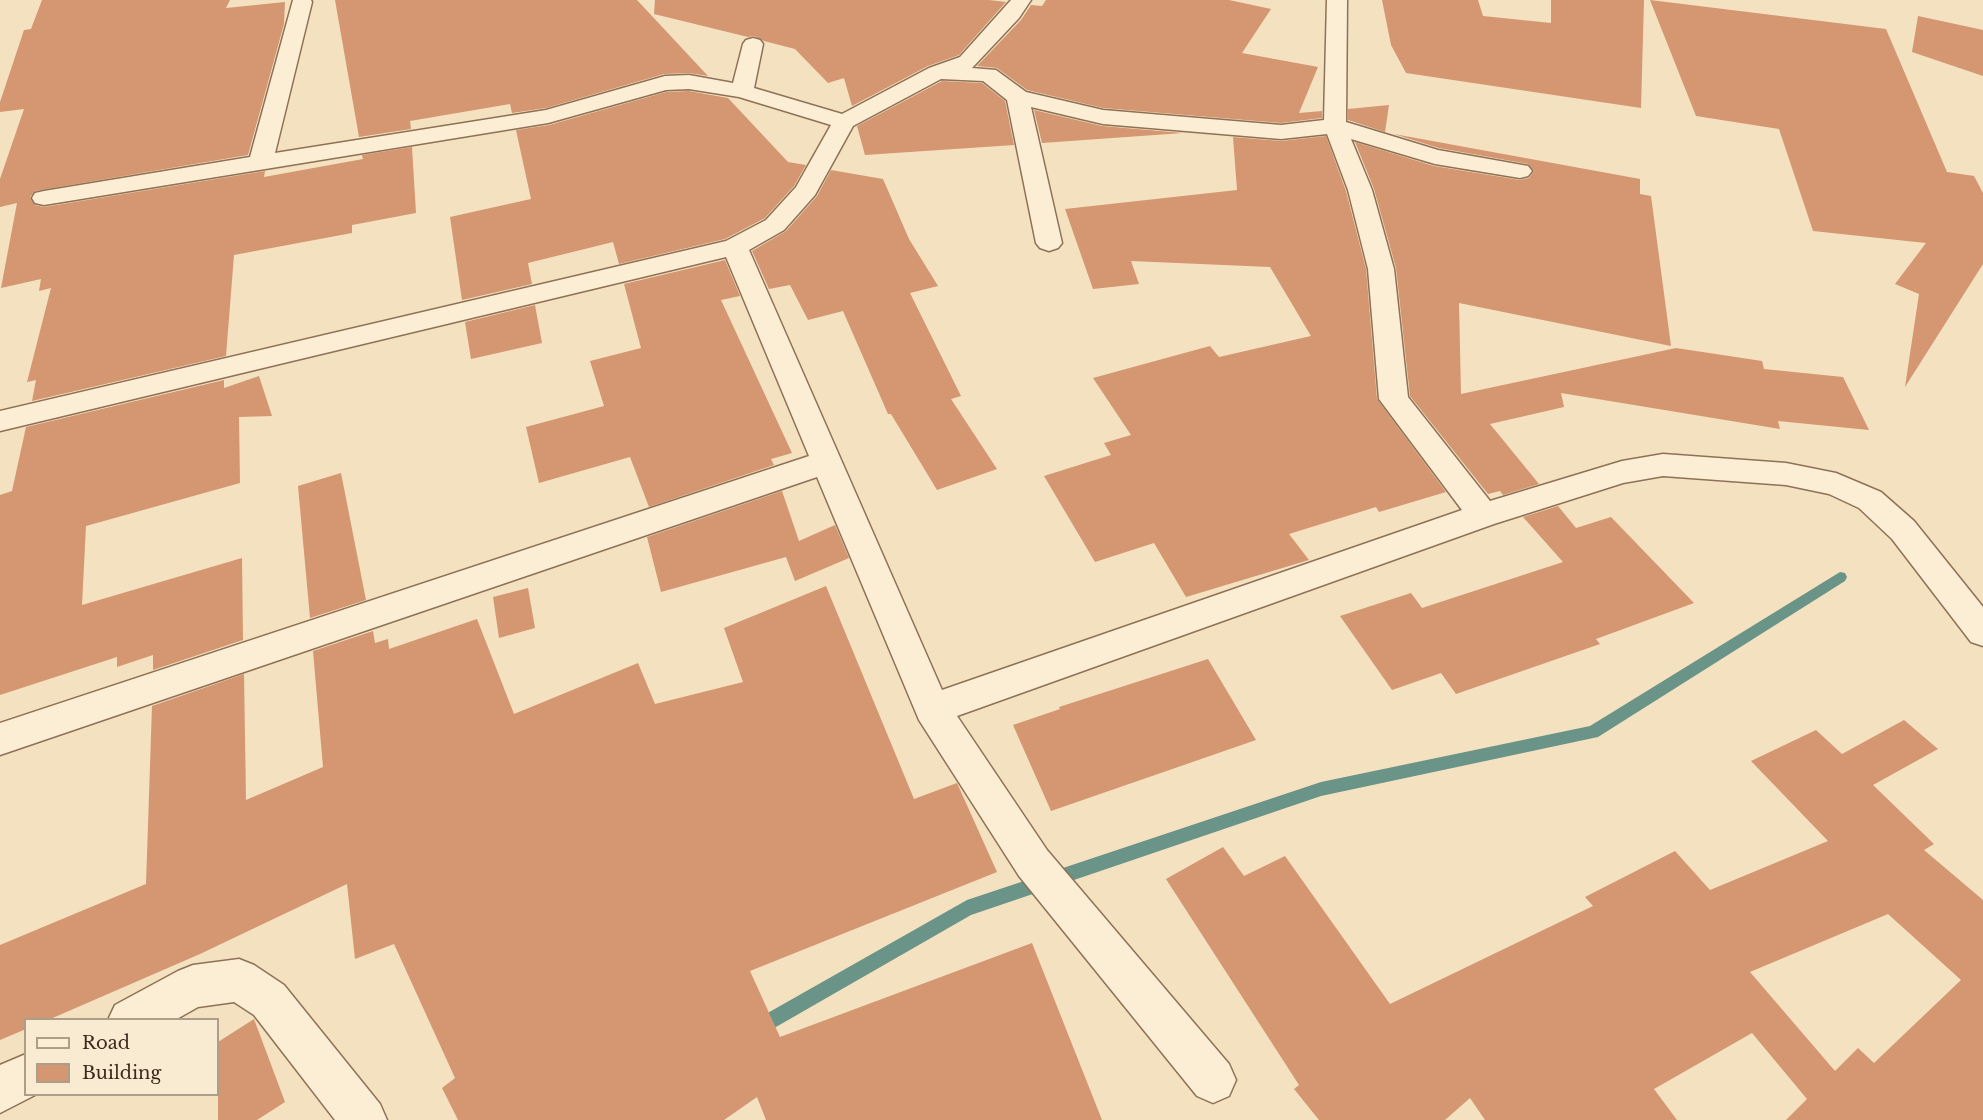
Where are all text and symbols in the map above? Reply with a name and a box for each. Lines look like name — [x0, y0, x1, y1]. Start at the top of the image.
legend — [24, 1018, 219, 1096]
text: Road — [82, 1032, 130, 1054]
text: Building — [82, 1062, 161, 1084]

